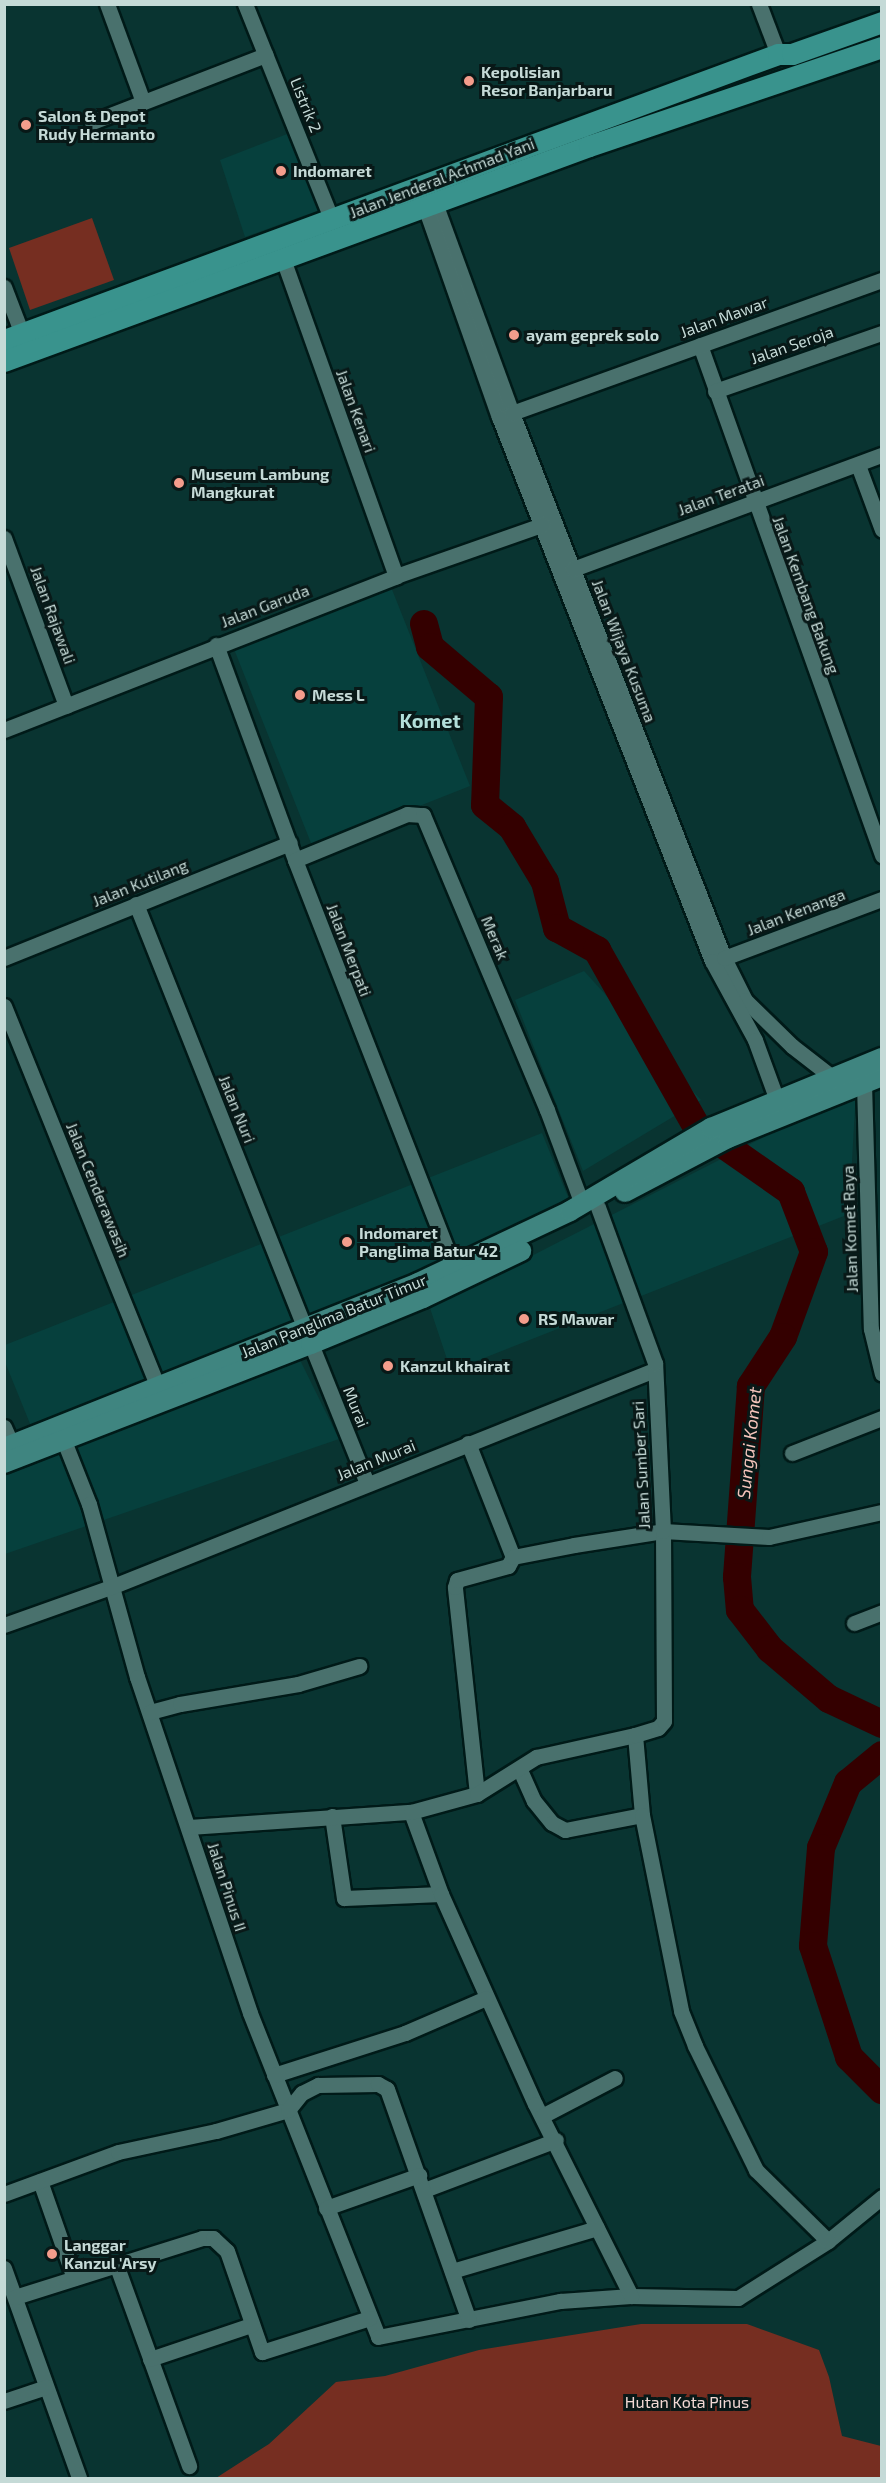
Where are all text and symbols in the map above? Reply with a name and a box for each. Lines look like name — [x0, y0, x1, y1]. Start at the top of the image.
place label: Kepolisian Resor Banjarbaru — [481, 62, 613, 100]
marker: Kepolisian Resor Banjarbaru — [462, 74, 476, 88]
street label: Listrik 2 — [286, 75, 326, 135]
place label: Salon & Depot Rudy Hermanto — [38, 106, 156, 144]
marker: Salon & Depot Rudy Hermanto — [19, 118, 33, 132]
street label: Jalan Jenderal Achmad Yani — [346, 134, 538, 222]
place label: Indomaret — [293, 161, 372, 181]
marker: Indomaret — [274, 164, 288, 178]
street label: Jalan Mawar — [678, 292, 770, 342]
street label: Jalan Seroja — [748, 322, 836, 368]
place label: ayam geprek solo — [526, 325, 659, 345]
marker: ayam geprek solo — [507, 328, 521, 342]
street label: Jalan Kenari — [332, 367, 380, 455]
place label: Museum Lambung Mangkurat — [191, 464, 329, 502]
street label: Jalan Teratai — [675, 470, 767, 520]
marker: Museum Lambung Mangkurat — [172, 476, 186, 490]
street label: Jalan Kembang Bakung — [769, 514, 843, 676]
street label: Jalan Rajawali — [26, 563, 80, 667]
street label: Jalan Wijaya Kusuma — [588, 577, 660, 725]
street label: Jalan Garuda — [218, 580, 312, 632]
place label: Mess L — [312, 685, 365, 705]
marker: Mess L — [293, 688, 307, 702]
district label: Komet — [399, 708, 461, 732]
street label: Jalan Kutilang — [90, 855, 190, 911]
street label: Jalan Kenanga — [744, 884, 848, 940]
street label: Jalan Merpati — [323, 901, 375, 999]
street label: Merak — [477, 913, 513, 963]
street label: Jalan Nuri — [215, 1072, 259, 1146]
street label: Jalan Cenderawasih — [62, 1120, 134, 1260]
street label: Jalan Komet Raya — [838, 1165, 862, 1293]
place label: Indomaret Panglima Batur 42 — [359, 1223, 498, 1261]
marker: Indomaret Panglima Batur 42 — [340, 1235, 354, 1249]
street label: Jalan Panglima Batur Timur — [238, 1270, 430, 1362]
place label: RS Mawar — [538, 1309, 614, 1329]
marker: RS Mawar — [515, 1310, 533, 1328]
place label: Kanzul khairat — [400, 1356, 510, 1376]
marker: Kanzul khairat — [381, 1359, 395, 1373]
street label: Murai — [339, 1384, 373, 1430]
water label: Sungai Komet — [732, 1386, 766, 1500]
street label: Jalan Sumber Sari — [628, 1400, 654, 1530]
street label: Jalan Murai — [334, 1436, 418, 1484]
street label: Jalan Pinus II — [204, 1840, 250, 1934]
place label: Langgar Kanzul 'Arsy — [64, 2235, 157, 2273]
marker: Langgar Kanzul 'Arsy — [45, 2247, 59, 2261]
park label: Hutan Kota Pinus — [625, 2392, 749, 2412]

